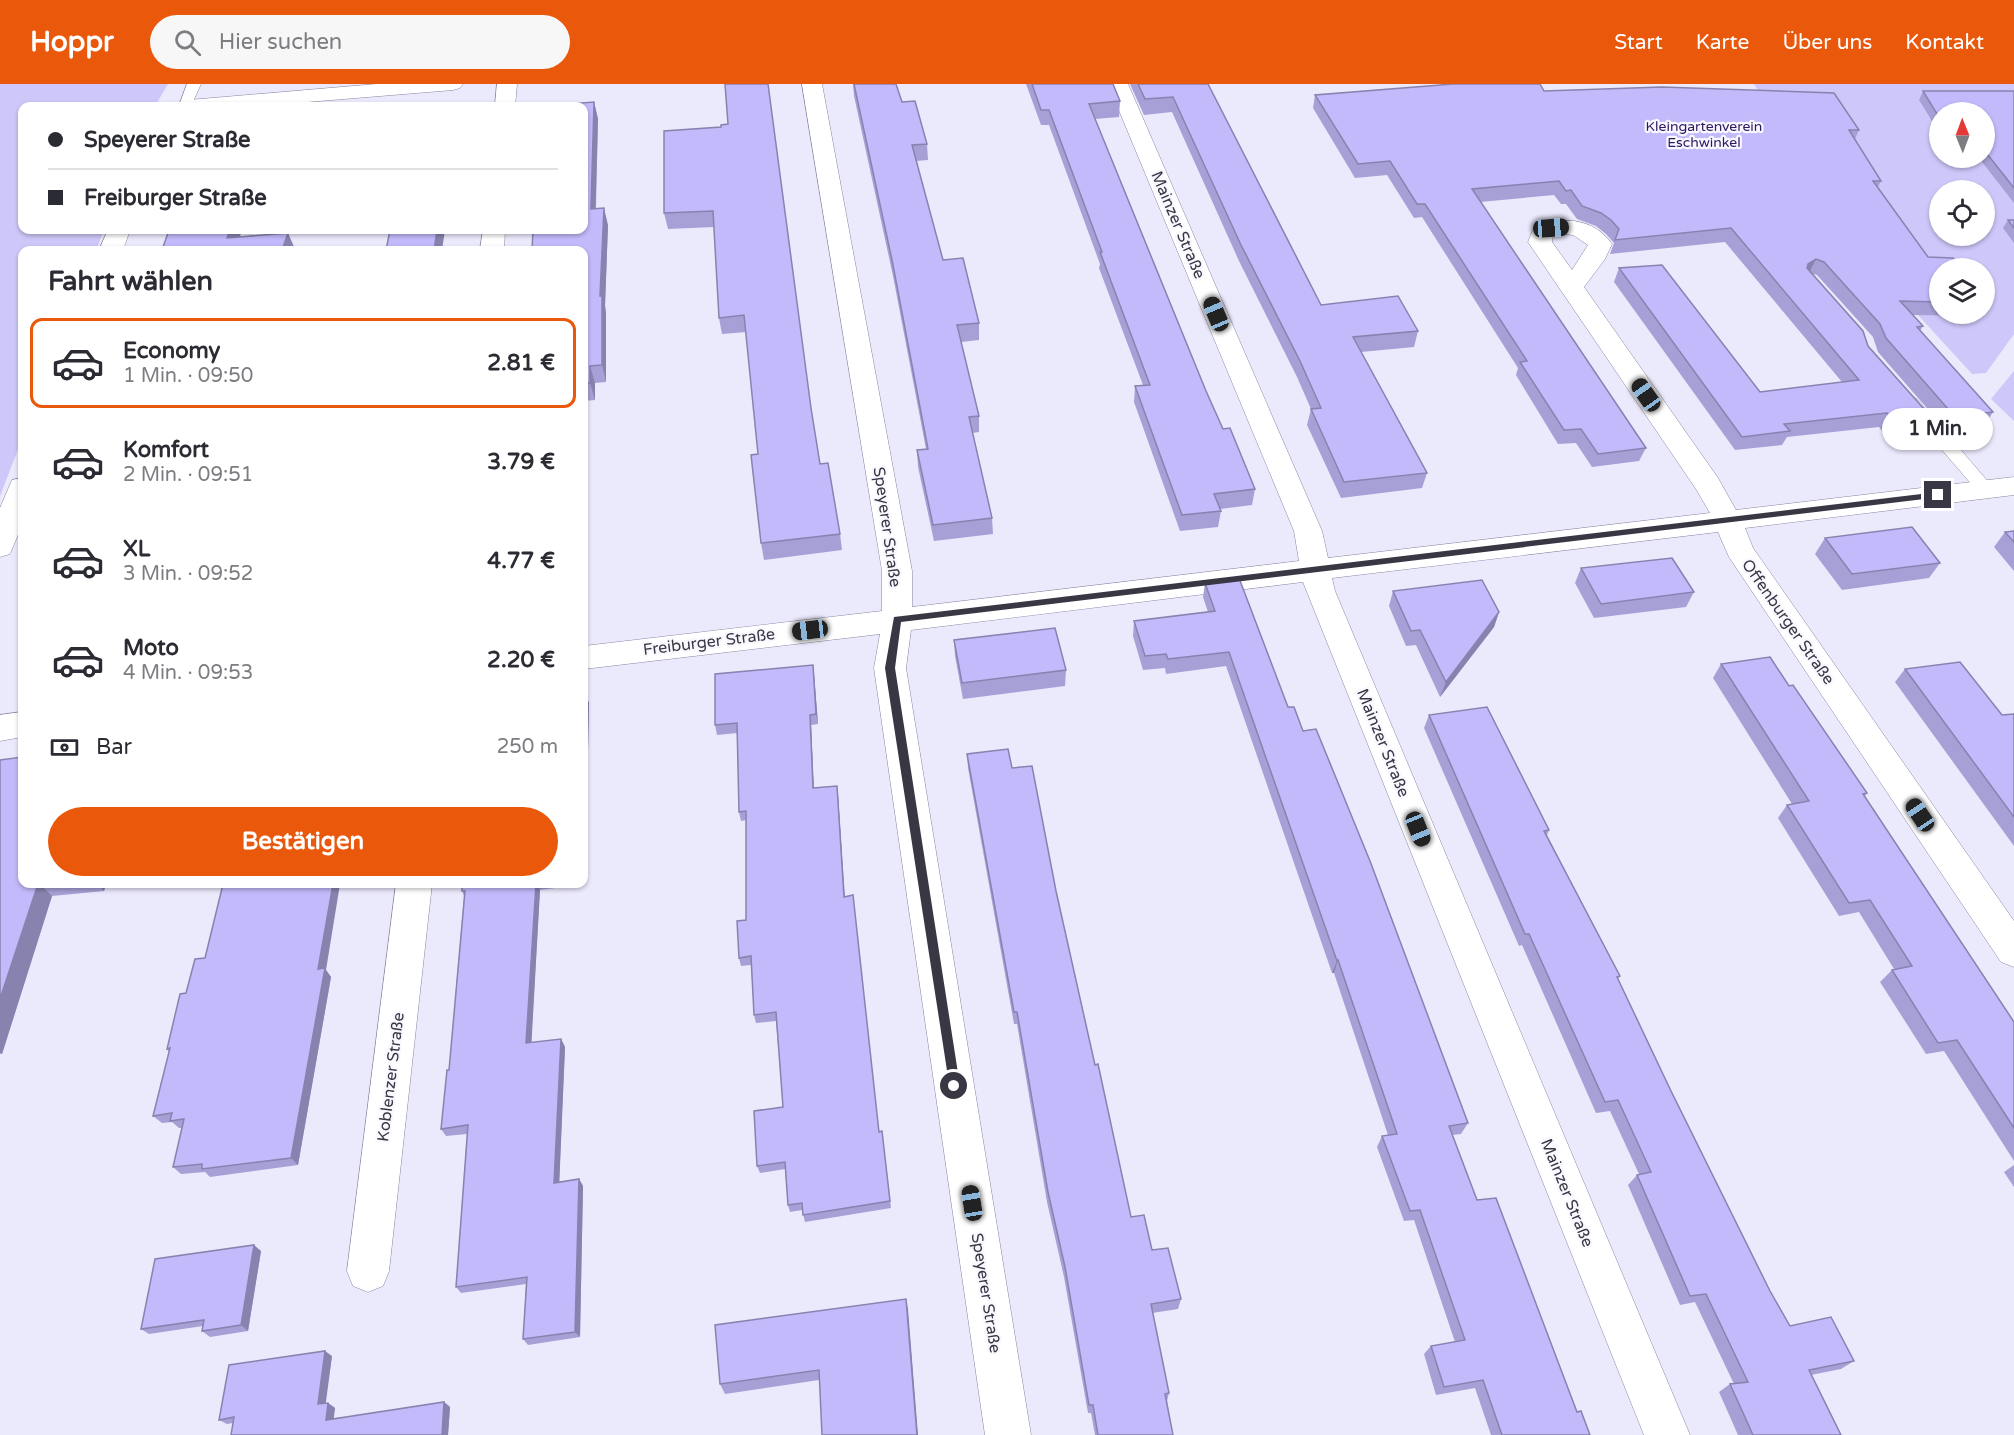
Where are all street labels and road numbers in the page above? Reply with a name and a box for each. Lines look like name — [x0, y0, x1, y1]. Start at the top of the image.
street label: Mainzer Straße — [1146, 168, 1210, 282]
street label: Speyerer Straße — [869, 466, 905, 588]
street label: Offenburger Straße — [1737, 555, 1839, 689]
street label: Freiburger Straße — [642, 624, 776, 660]
street label: Mainzer Straße — [1352, 686, 1414, 800]
street label: Koblenzer Straße — [373, 1011, 409, 1143]
street label: Mainzer Straße — [1536, 1136, 1598, 1250]
street label: Speyerer Straße — [967, 1232, 1005, 1354]

